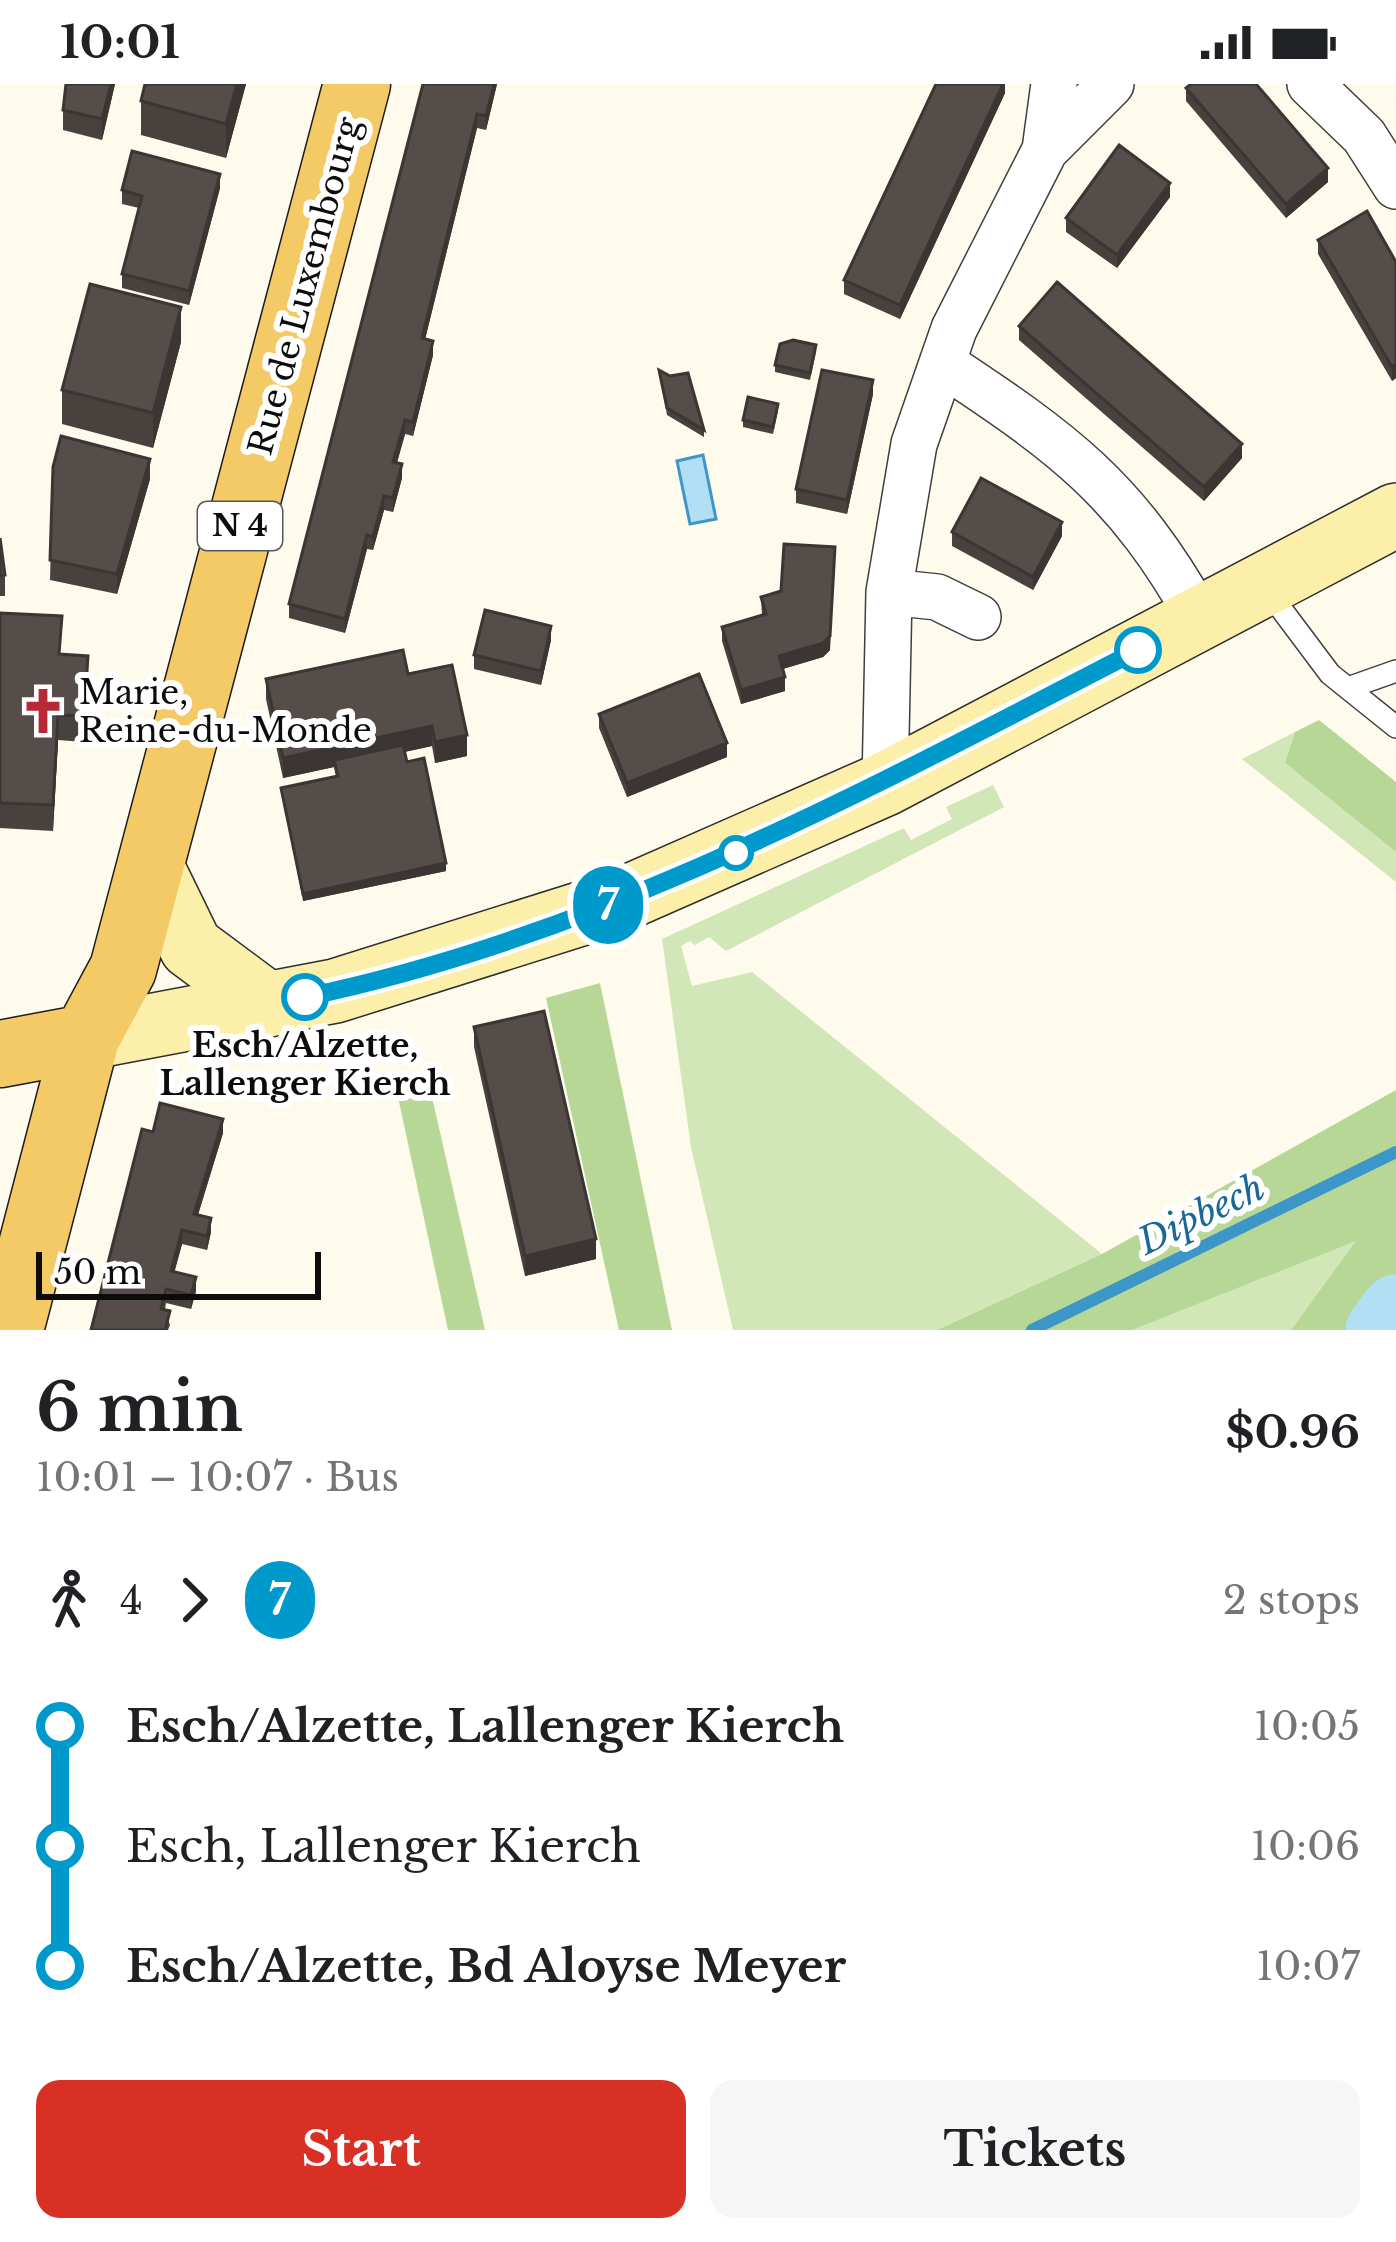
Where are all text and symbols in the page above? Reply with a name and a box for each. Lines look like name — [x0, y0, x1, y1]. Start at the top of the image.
text: 10:01 — [60, 14, 180, 70]
street label: Rue de Luxembourg — [240, 112, 370, 459]
road number: N 4 — [198, 502, 282, 550]
unlabelled marker — [1116, 628, 1160, 672]
place label: Marie, Reine-du-Monde — [79, 672, 372, 751]
church icon: Marie, Reine-du-Monde — [18, 686, 68, 736]
unlabelled marker — [720, 837, 752, 869]
line badge: 7 — [569, 866, 647, 944]
text: 7 — [597, 879, 619, 931]
marker: Esch/Alzette, Lallenger Kierch — [283, 975, 327, 1019]
place label: Esch/Alzette, Lallenger Kierch — [159, 1025, 451, 1104]
water label: Dipbech — [1129, 1165, 1272, 1265]
scale bar — [36, 1246, 321, 1299]
text: 50 m — [54, 1252, 141, 1293]
text: 6 min — [36, 1367, 243, 1449]
text: $0.96 — [1226, 1404, 1360, 1460]
text: 10:01 – 10:07 · Bus — [36, 1453, 399, 1502]
icon: walk — [36, 1567, 102, 1633]
icon: forward — [161, 1567, 227, 1633]
text: 7 — [269, 1574, 291, 1626]
text: 4 — [120, 1576, 143, 1625]
text: 2 stops — [1223, 1576, 1360, 1625]
text: Esch/Alzette, Lallenger Kierch — [126, 1698, 844, 1754]
text: 10:05 — [1254, 1702, 1360, 1751]
text: Esch, Lallenger Kierch — [126, 1818, 641, 1874]
text: 10:06 — [1251, 1822, 1360, 1871]
text: Esch/Alzette, Bd Aloyse Meyer — [126, 1938, 846, 1994]
text: 10:07 — [1256, 1942, 1360, 1991]
button: Start — [36, 2080, 686, 2218]
button: Tickets — [710, 2080, 1360, 2218]

